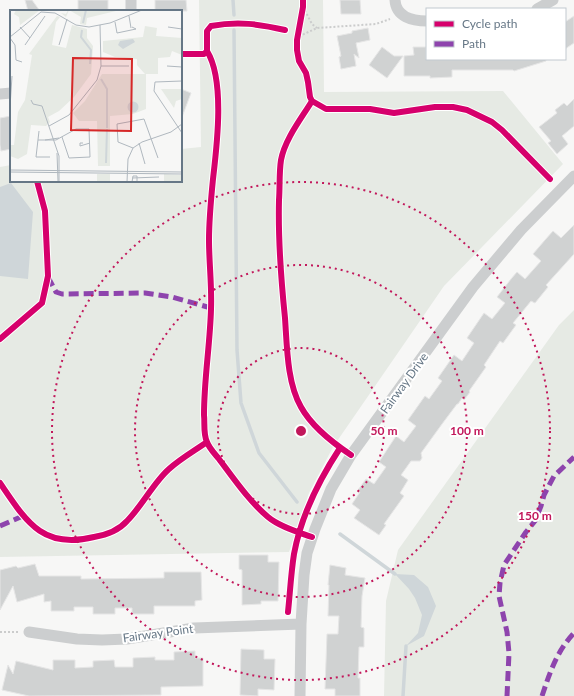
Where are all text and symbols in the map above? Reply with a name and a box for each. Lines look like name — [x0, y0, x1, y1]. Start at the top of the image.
legend — [426, 8, 566, 60]
inset map — [10, 10, 182, 182]
text: Cycle path — [462, 16, 517, 31]
text: Path — [462, 36, 486, 51]
street label: Fairway Drive — [377, 350, 431, 416]
text: 50 m — [371, 423, 397, 438]
text: 100 m — [450, 423, 484, 438]
centre of rings — [294, 424, 308, 438]
text: 150 m — [518, 508, 552, 523]
street label: Fairway Point — [122, 621, 195, 645]

